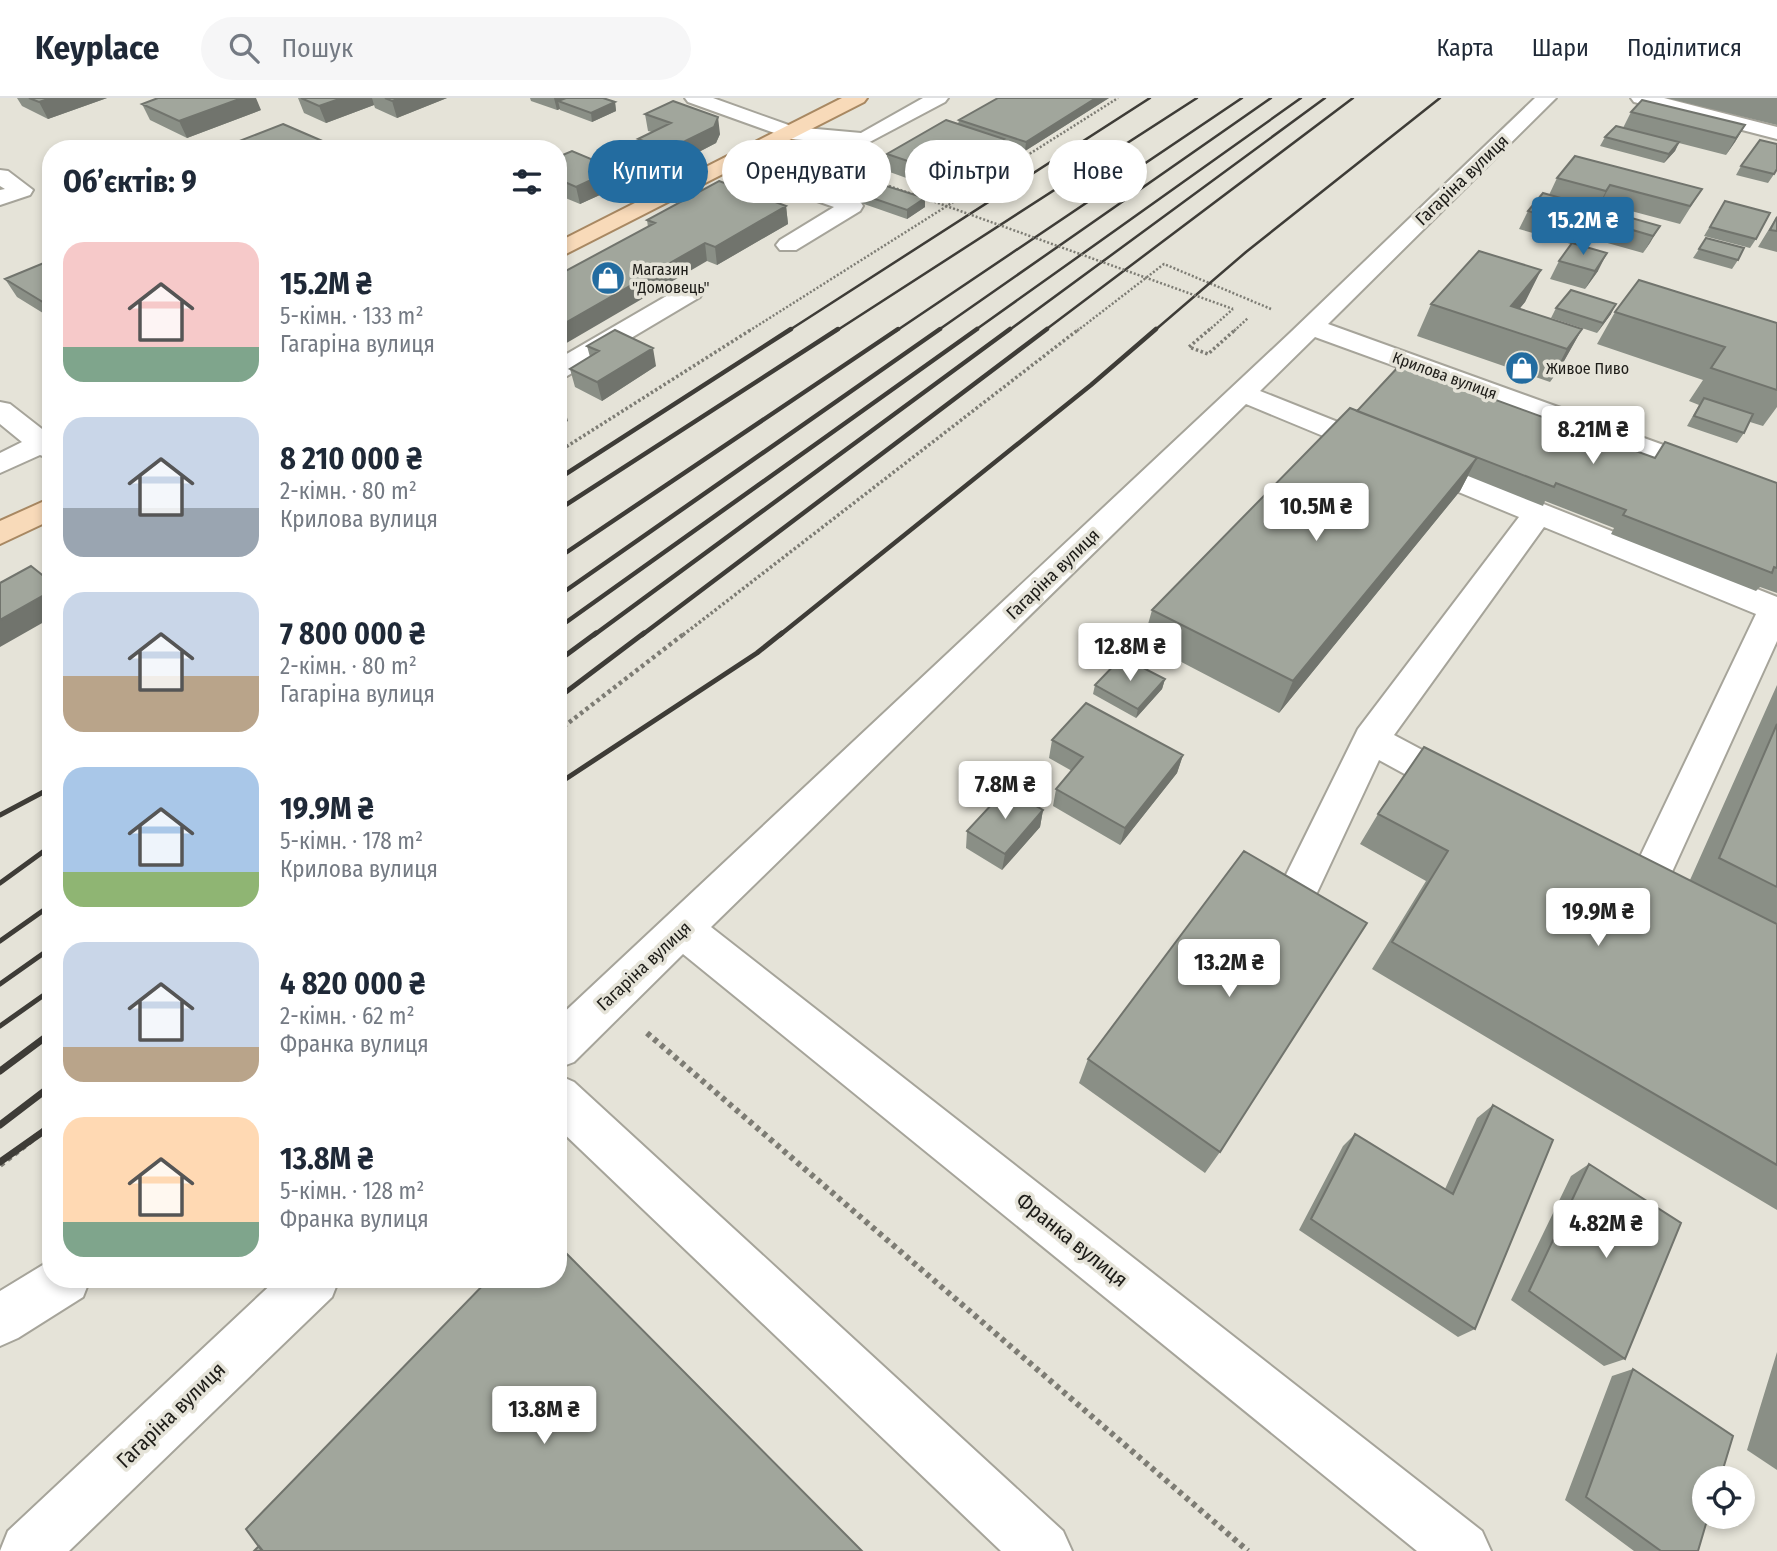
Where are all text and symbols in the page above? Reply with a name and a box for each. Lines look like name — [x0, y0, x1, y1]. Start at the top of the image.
search box — [201, 17, 691, 80]
text: Keyplace — [35, 28, 159, 68]
icon: search — [225, 29, 263, 67]
text: Пошук — [281, 33, 353, 64]
text: Карта — [1436, 34, 1494, 62]
text: Шари — [1532, 34, 1589, 62]
text: Поділитися — [1627, 34, 1742, 62]
street label: Гагаріна вулиця — [1411, 130, 1513, 230]
chip: Купити — [588, 140, 708, 203]
chip: Орендувати — [722, 140, 891, 203]
chip: Фільтри — [905, 140, 1034, 203]
chip: Нове — [1048, 140, 1147, 203]
icon: filters — [508, 163, 546, 201]
text: Об’єктів: 9 — [63, 164, 197, 200]
pin: 15.2M ₴ — [1518, 198, 1648, 257]
text: 15.2M ₴ — [1548, 206, 1618, 234]
shop icon: Магазин "Домовець" — [589, 259, 627, 297]
place label: Магазин "Домовець" — [632, 260, 709, 297]
text: 15.2M ₴ — [280, 266, 372, 302]
icon: home — [119, 270, 203, 354]
text: 5-кімн. · 133 m² — [280, 302, 423, 330]
text: Гагаріна вулиця — [280, 330, 435, 358]
street label: Крилова вулиця — [1390, 348, 1500, 403]
shop icon: Живое Пиво — [1503, 349, 1541, 387]
place label: Живое Пиво — [1546, 359, 1629, 378]
pin: 8.21M ₴ — [1528, 406, 1658, 466]
text: 8.21M ₴ — [1558, 415, 1628, 443]
text: 8 210 000 ₴ — [280, 441, 422, 477]
icon: home — [119, 445, 203, 529]
text: 2-кімн. · 80 m² — [280, 477, 417, 505]
pin: 10.5M ₴ — [1251, 484, 1381, 543]
text: 10.5M ₴ — [1280, 492, 1352, 520]
text: Крилова вулиця — [280, 505, 438, 533]
street label: Гагаріна вулиця — [1002, 524, 1104, 624]
text: 7 800 000 ₴ — [280, 616, 425, 652]
icon: home — [119, 620, 203, 704]
pin: 12.8M ₴ — [1065, 624, 1195, 683]
text: 12.8M ₴ — [1094, 632, 1166, 660]
text: 2-кімн. · 80 m² — [280, 652, 417, 680]
text: Гагаріна вулиця — [280, 680, 435, 708]
pin: 7.8M ₴ — [948, 762, 1062, 821]
text: 7.8M ₴ — [975, 770, 1035, 798]
text: 19.9M ₴ — [280, 791, 374, 827]
icon: home — [119, 795, 203, 879]
text: 5-кімн. · 178 m² — [280, 827, 423, 855]
text: Крилова вулиця — [280, 855, 438, 883]
pin: 19.9M ₴ — [1533, 888, 1663, 948]
text: 19.9M ₴ — [1562, 897, 1634, 925]
street label: Гагаріна вулиця — [592, 917, 696, 1015]
pin: 13.2M ₴ — [1164, 940, 1294, 999]
text: 13.2M ₴ — [1194, 948, 1264, 976]
text: 4 820 000 ₴ — [280, 966, 425, 1002]
icon: home — [119, 970, 203, 1054]
text: 2-кімн. · 62 m² — [280, 1002, 415, 1030]
text: Франка вулиця — [280, 1030, 429, 1058]
text: 13.8M ₴ — [280, 1141, 373, 1177]
icon: home — [119, 1145, 203, 1229]
text: 5-кімн. · 128 m² — [280, 1177, 424, 1205]
street label: Франка вулиця — [1011, 1187, 1133, 1293]
pin: 4.82M ₴ — [1541, 1200, 1671, 1260]
text: Франка вулиця — [280, 1205, 429, 1233]
text: 4.82M ₴ — [1569, 1209, 1643, 1237]
street label: Гагаріна вулиця — [111, 1357, 231, 1473]
pin: 13.8M ₴ — [479, 1386, 609, 1446]
text: 13.8M ₴ — [508, 1395, 580, 1423]
map controls — [1692, 1466, 1755, 1529]
button: locate — [1692, 1466, 1755, 1529]

